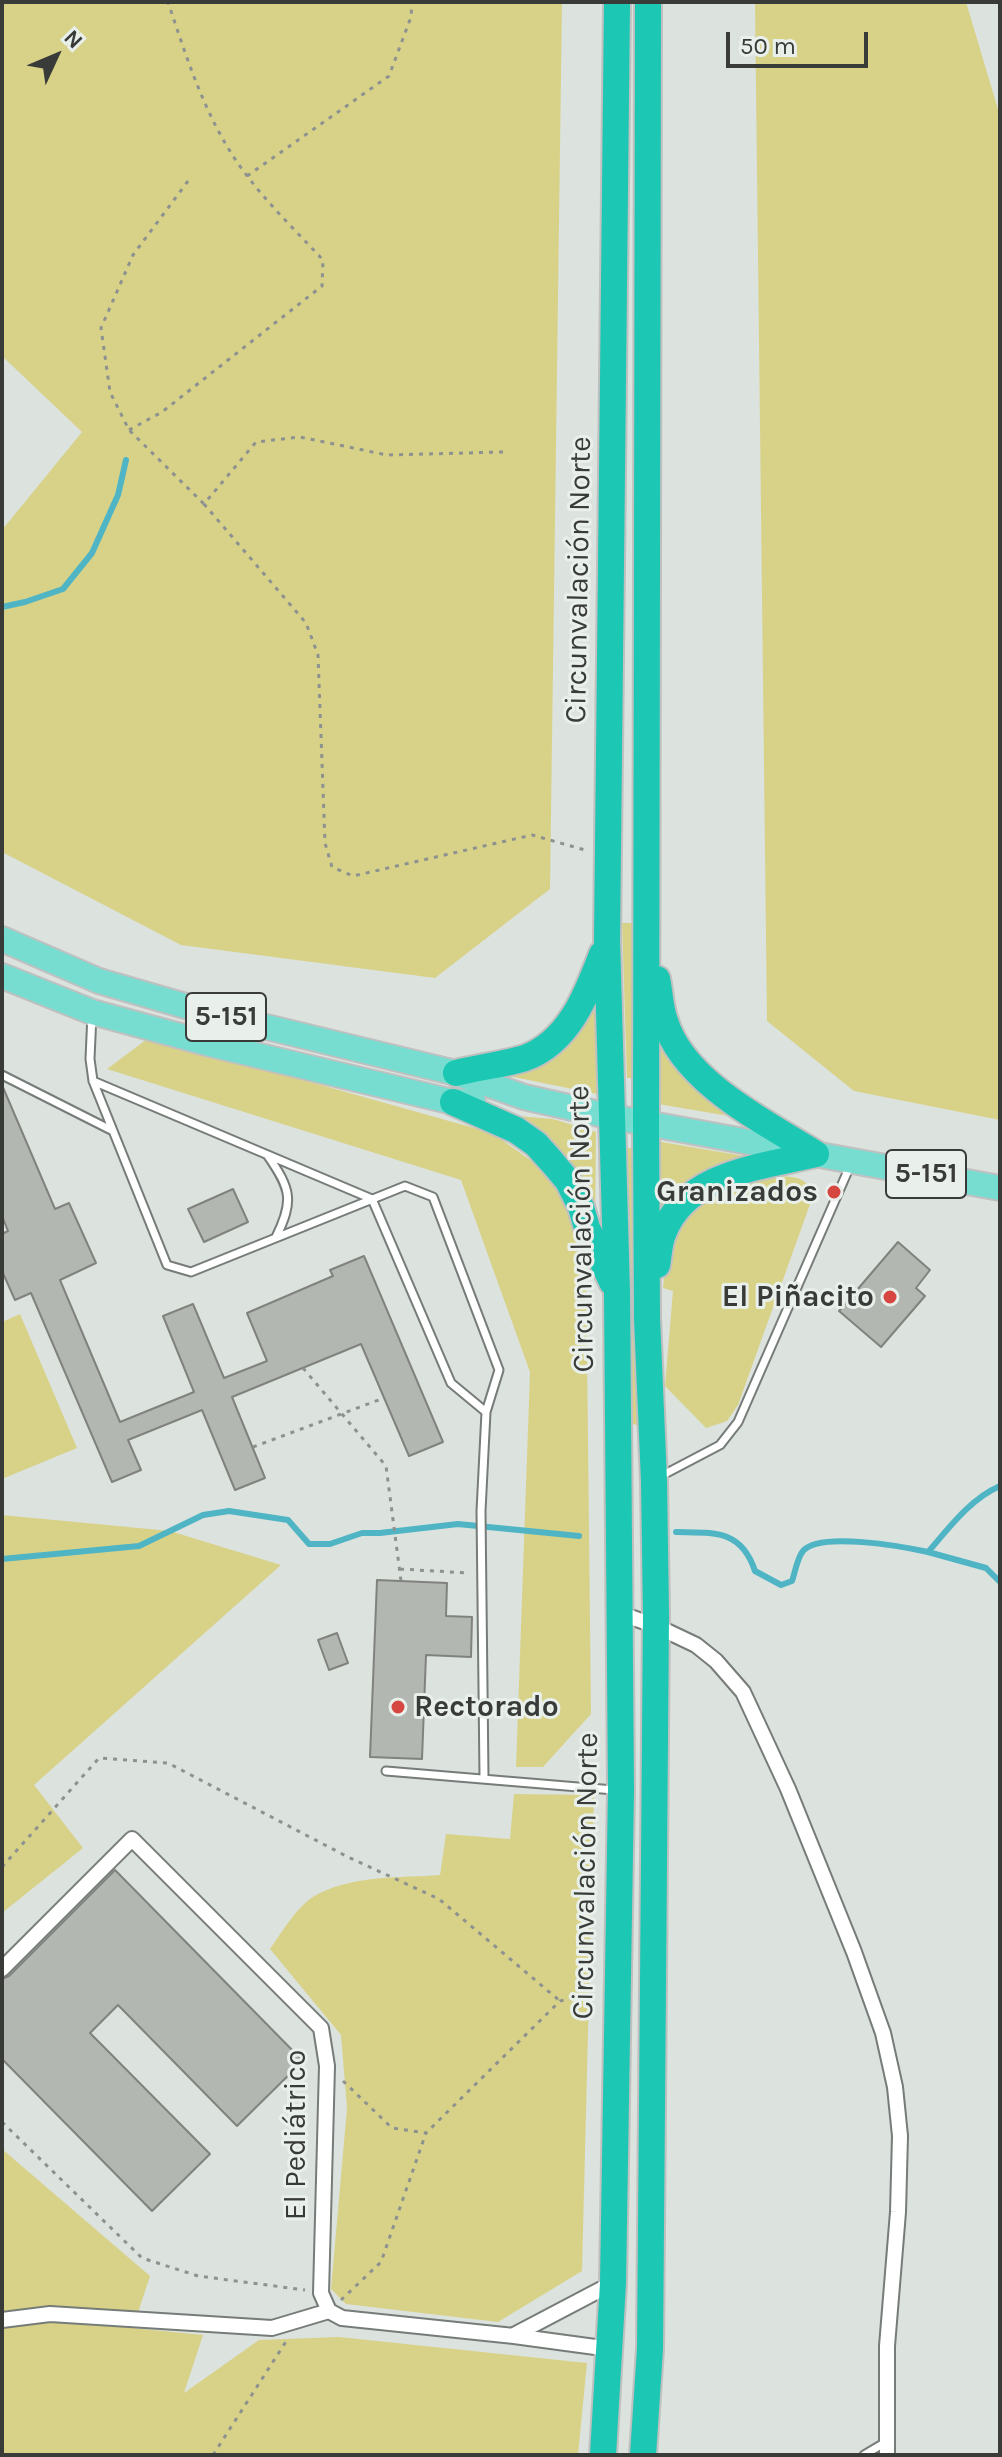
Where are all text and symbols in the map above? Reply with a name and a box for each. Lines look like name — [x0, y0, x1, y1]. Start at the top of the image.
north arrow — [16, 16, 96, 96]
scale bar — [730, 16, 872, 66]
text: N — [58, 25, 88, 54]
text: 50 m — [740, 32, 796, 60]
street label: Circunvalación Norte — [558, 436, 600, 724]
road number: 5-151 — [186, 993, 266, 1041]
street label: Circunvalación Norte — [561, 1085, 603, 1373]
road number: 5-151 — [886, 1150, 966, 1198]
place label: Granizados — [656, 1174, 818, 1210]
marker: Granizados — [825, 1183, 843, 1201]
place label: El Piñacito — [722, 1279, 874, 1315]
marker: El Piñacito — [881, 1288, 899, 1306]
place label: Rectorado — [414, 1689, 559, 1725]
marker: Rectorado — [389, 1698, 407, 1716]
street label: Circunvalación Norte — [565, 1732, 607, 2020]
street label: El Pediátrico — [278, 2050, 314, 2220]

